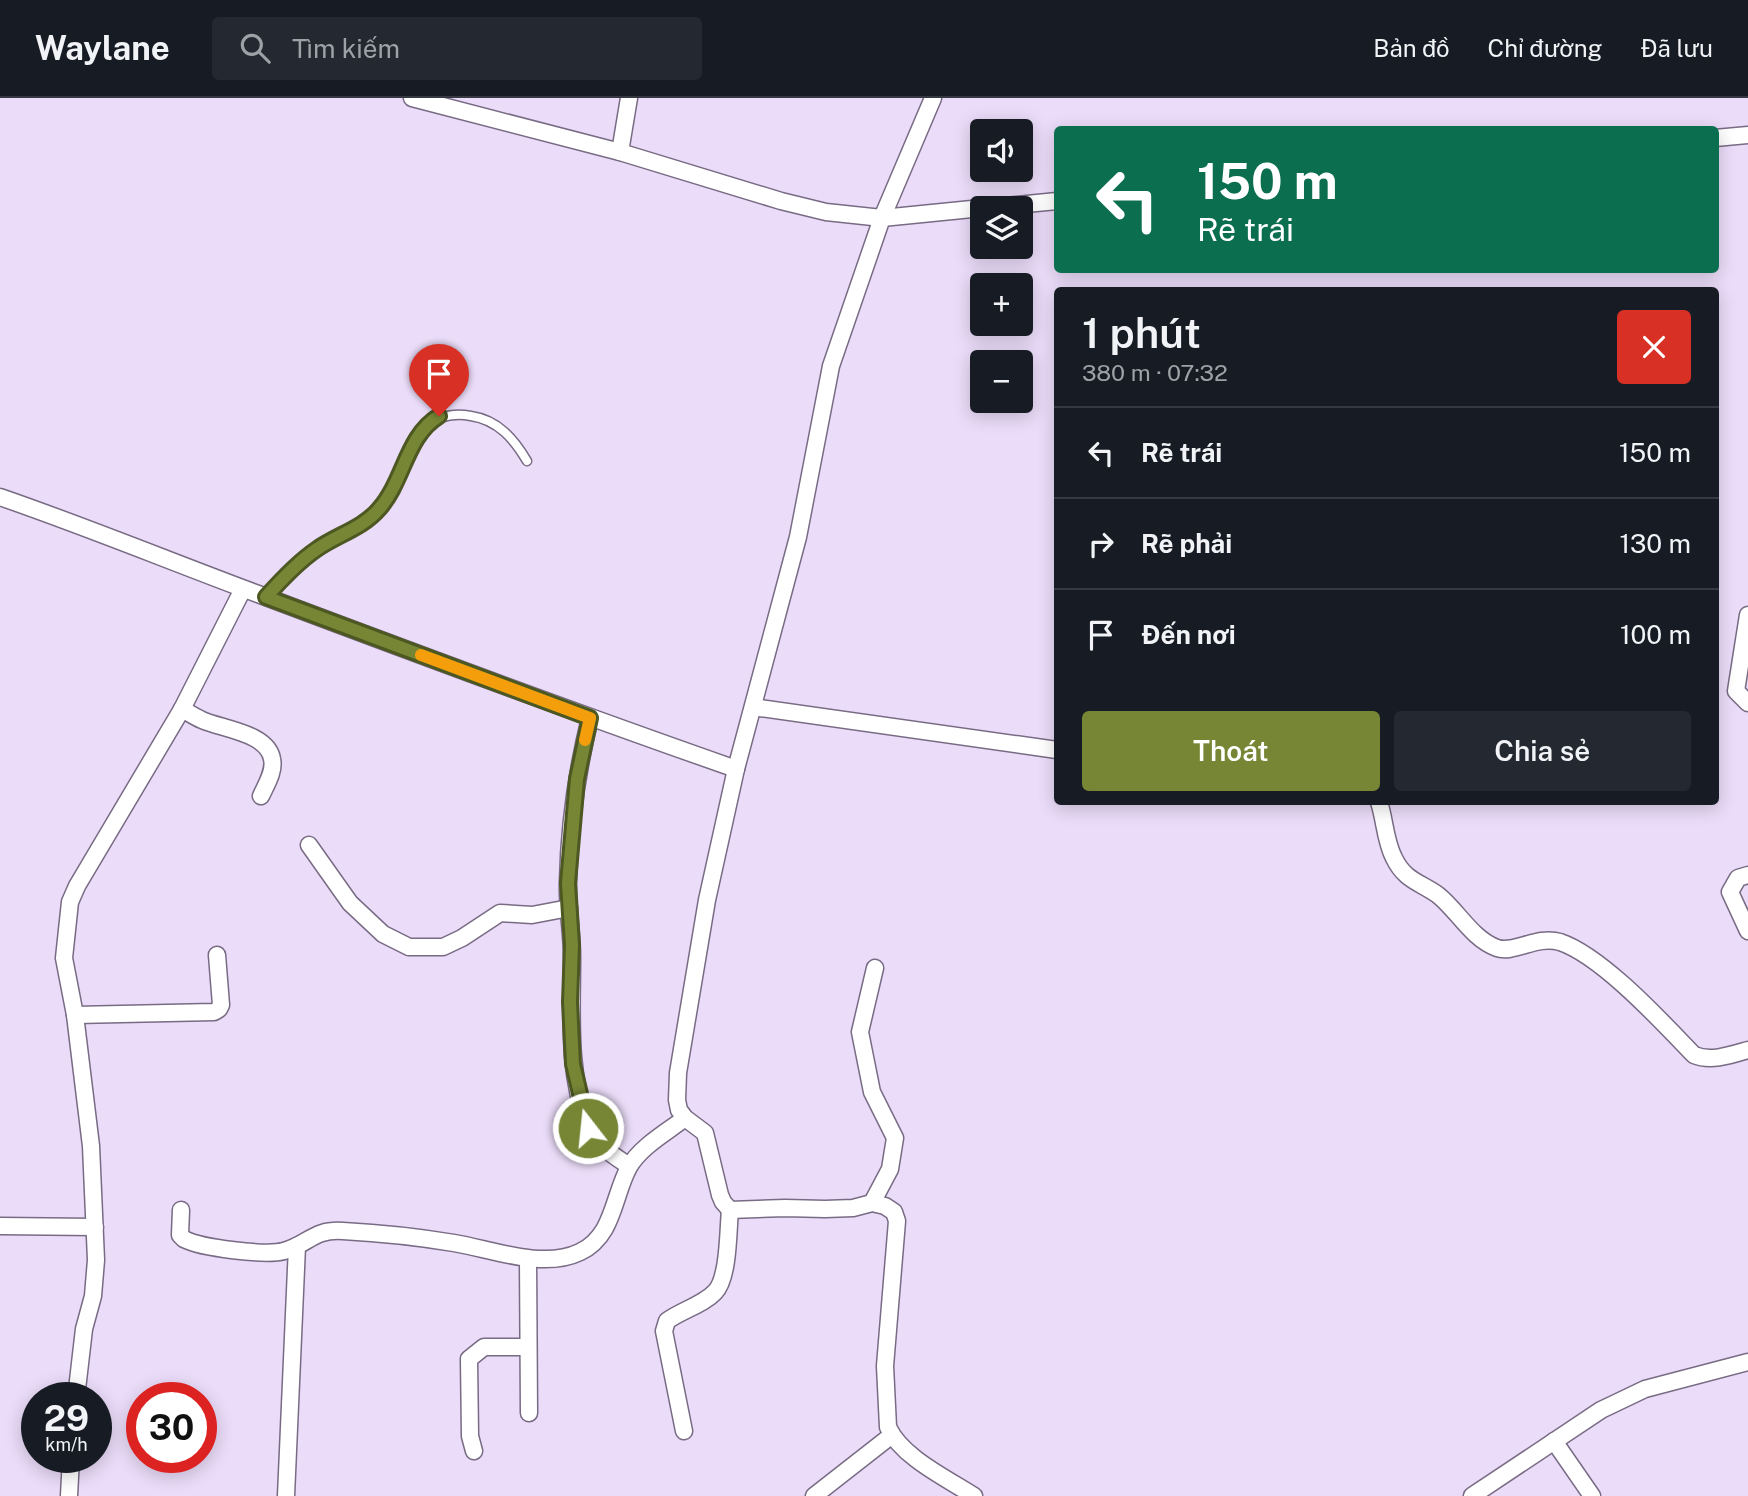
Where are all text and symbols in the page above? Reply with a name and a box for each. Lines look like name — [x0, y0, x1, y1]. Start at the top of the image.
search box — [212, 17, 702, 80]
text: Waylane — [35, 29, 170, 67]
icon: search — [236, 29, 274, 67]
text: Tìm kiếm — [292, 33, 400, 64]
text: Bản đồ — [1373, 34, 1450, 62]
text: Chỉ đường — [1488, 34, 1602, 62]
text: Đã lưu — [1640, 34, 1713, 62]
map controls — [970, 119, 1033, 413]
button: sound — [970, 119, 1033, 182]
text: 150 m — [1197, 152, 1338, 210]
icon: left — [1082, 154, 1173, 245]
button: layers — [970, 196, 1033, 259]
text: Rẽ trái — [1197, 211, 1294, 248]
button: + — [970, 273, 1033, 336]
text: 1 phút — [1082, 308, 1201, 357]
button: close — [1617, 310, 1691, 384]
pin — [409, 344, 469, 416]
button: − — [970, 350, 1033, 413]
icon: arrive — [420, 355, 458, 393]
text: 380 m · 07:32 — [1082, 359, 1228, 386]
icon: left — [1082, 434, 1120, 472]
text: Rẽ trái — [1141, 437, 1222, 468]
text: 150 m — [1619, 437, 1691, 468]
icon: right — [1082, 525, 1120, 563]
text: Rẽ phải — [1141, 528, 1232, 559]
text: 130 m — [1619, 528, 1691, 559]
icon: arrive — [1082, 616, 1120, 654]
text: Đến nơi — [1141, 619, 1236, 650]
text: 100 m — [1620, 619, 1691, 650]
button: Thoát — [1082, 711, 1380, 791]
button: Chia sẻ — [1394, 711, 1691, 791]
position arrow — [551, 1091, 625, 1165]
speed limit sign: 30 — [126, 1382, 217, 1473]
text: 29 — [44, 1398, 89, 1439]
text: km/h — [45, 1434, 88, 1455]

